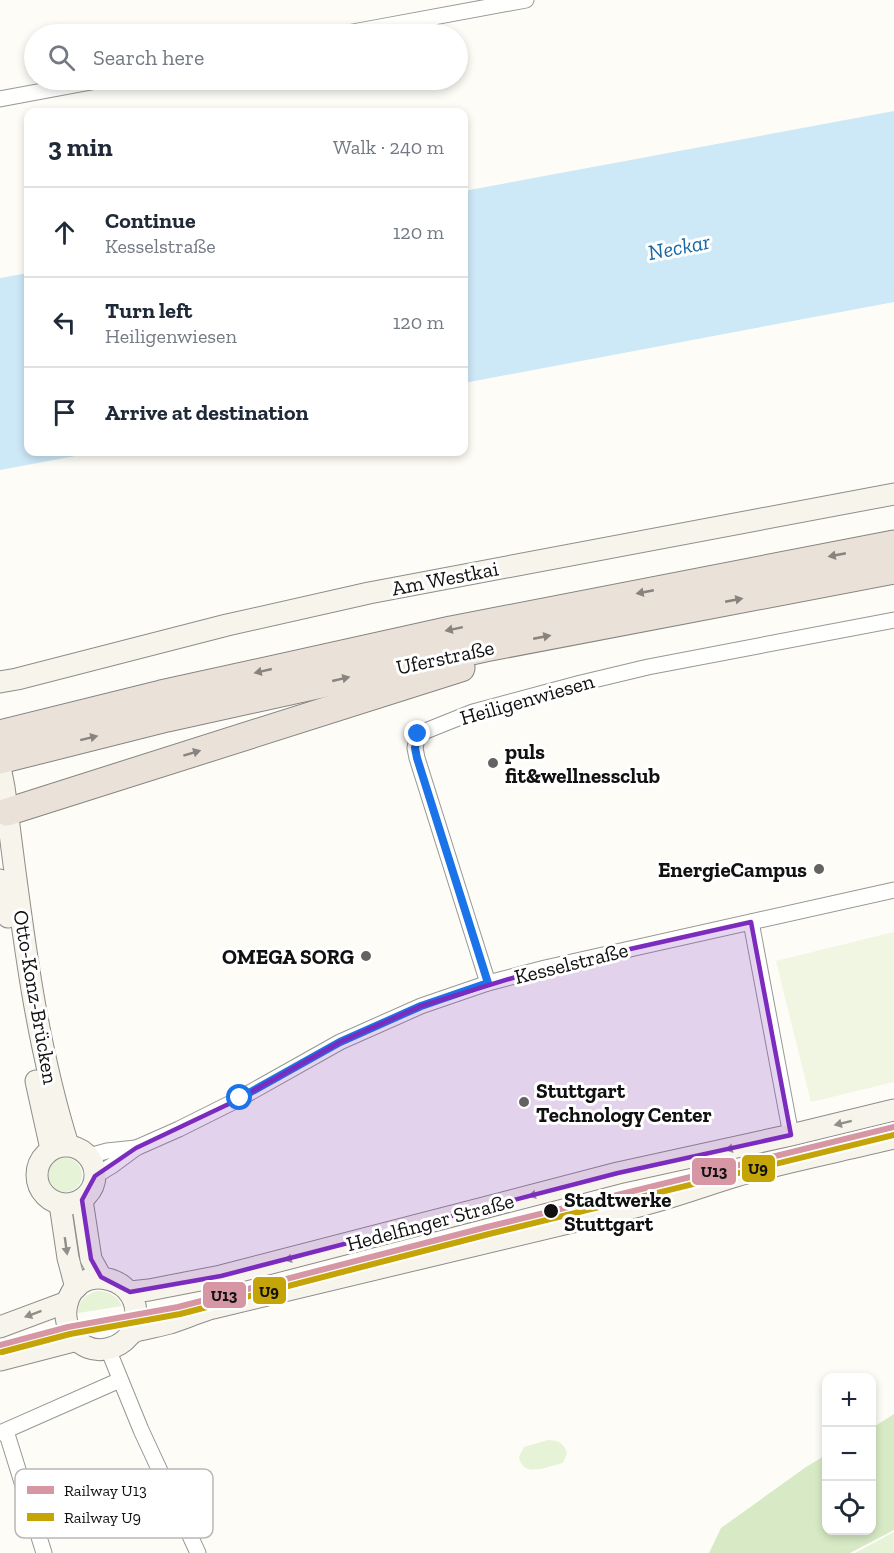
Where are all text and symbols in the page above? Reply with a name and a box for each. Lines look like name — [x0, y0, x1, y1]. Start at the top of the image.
search box — [24, 24, 468, 90]
icon: search — [45, 41, 78, 74]
text: Search here — [93, 44, 204, 71]
text: 3 min — [48, 131, 113, 163]
text: Walk · 240 m — [333, 135, 444, 159]
text: Continue — [105, 207, 196, 234]
icon: ahead — [48, 216, 81, 249]
text: 120 m — [393, 220, 444, 244]
water label: Neckar — [646, 228, 713, 266]
text: Kesselstraße — [105, 234, 216, 258]
text: Turn left — [105, 297, 192, 324]
icon: left — [48, 306, 81, 339]
text: 120 m — [393, 310, 444, 334]
text: Heiligenwiesen — [105, 324, 237, 348]
icon: arrive — [48, 396, 81, 429]
text: Arrive at destination — [105, 399, 308, 426]
one-way arrow — [827, 551, 846, 560]
street label: Am Westkai — [389, 555, 501, 601]
one-way arrow — [635, 588, 654, 597]
one-way arrow — [724, 595, 743, 604]
one-way arrow — [444, 625, 463, 635]
one-way arrow — [533, 632, 552, 641]
street label: Uferstraße — [394, 634, 496, 680]
one-way arrow — [253, 667, 272, 676]
street label: Heiligenwiesen — [457, 668, 597, 730]
one-way arrow — [331, 674, 350, 683]
route end — [404, 720, 430, 746]
one-way arrow — [80, 732, 99, 742]
place label: puls fit&wellnessclub — [505, 739, 660, 788]
one-way arrow — [184, 748, 202, 758]
marker: puls fit&wellnessclub — [486, 756, 500, 770]
place label: EnergieCampus — [658, 857, 807, 882]
marker: EnergieCampus — [812, 862, 826, 876]
street label: Otto-Konz-Brücken — [8, 908, 64, 1086]
street label: Kesselstraße — [512, 937, 631, 989]
place label: OMEGA SORG — [222, 944, 354, 969]
marker: OMEGA SORG — [359, 949, 373, 963]
place label: Stuttgart Technology Center — [536, 1078, 712, 1127]
route start — [226, 1084, 252, 1110]
marker: Stuttgart Technology Center — [517, 1095, 531, 1109]
one-way arrow — [833, 1118, 852, 1128]
one-way arrow — [724, 1144, 743, 1153]
line badge: U9 — [741, 1154, 776, 1183]
line badge: U13 — [691, 1157, 737, 1186]
text: U9 — [748, 1159, 768, 1178]
text: U13 — [701, 1162, 728, 1181]
place label: Stadtwerke Stuttgart — [564, 1187, 671, 1236]
street label: Hedelfinger Straße — [344, 1188, 517, 1256]
one-way arrow — [528, 1189, 546, 1199]
marker: Stadtwerke Stuttgart — [542, 1202, 560, 1220]
one-way arrow — [62, 1237, 71, 1256]
one-way arrow — [284, 1253, 302, 1263]
line badge: U9 — [252, 1276, 287, 1305]
line badge: U13 — [202, 1281, 247, 1309]
text: U9 — [259, 1282, 279, 1301]
text: U13 — [211, 1286, 238, 1305]
one-way arrow — [24, 1310, 42, 1319]
map controls — [822, 1373, 876, 1535]
button: + — [822, 1373, 876, 1427]
button: − — [822, 1427, 876, 1481]
legend — [15, 1469, 213, 1538]
text: Railway U13 — [64, 1481, 147, 1500]
button: locate — [822, 1481, 876, 1535]
text: Railway U9 — [64, 1508, 141, 1527]

